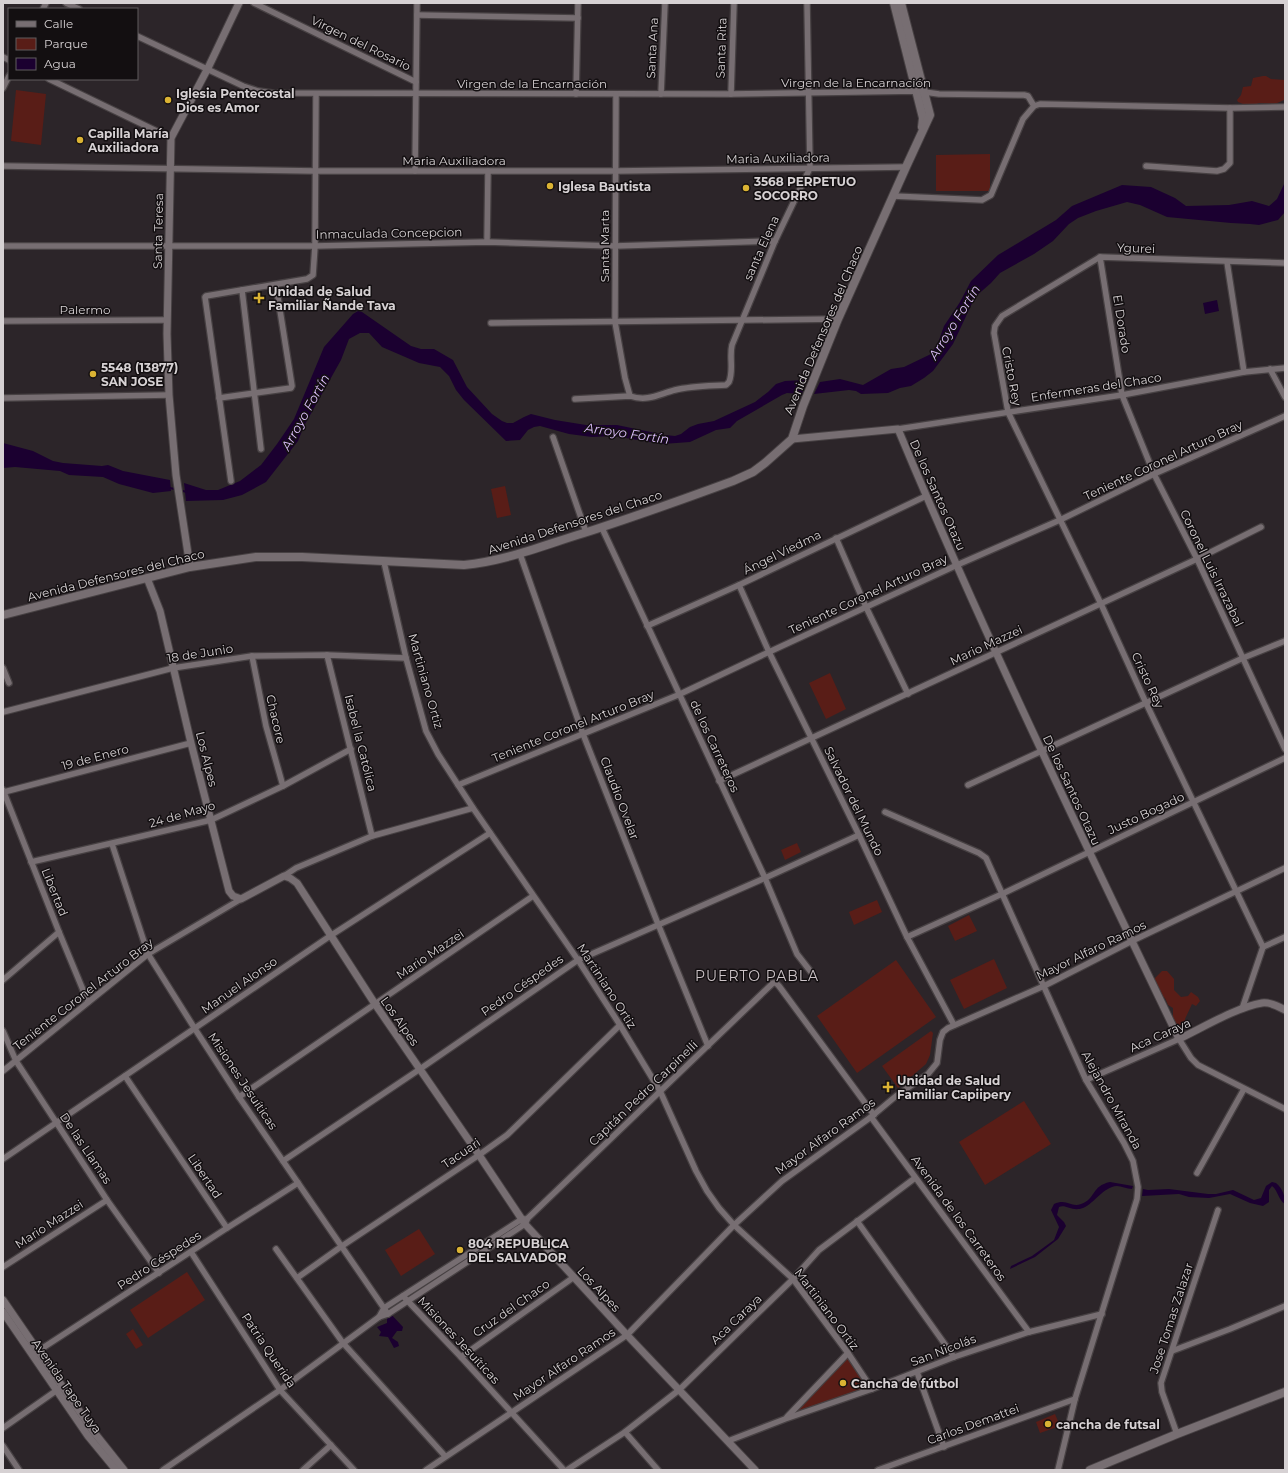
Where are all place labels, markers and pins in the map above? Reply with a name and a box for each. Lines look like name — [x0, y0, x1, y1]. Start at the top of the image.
place label: Iglesia Pentecostal Dios es Amor — [176, 86, 295, 115]
marker: Iglesia Pentecostal Dios es Amor — [163, 95, 173, 105]
place label: Capilla María Auxiliadora — [87, 126, 169, 155]
marker: Capilla María Auxiliadora — [75, 135, 85, 145]
place label: 3568 PERPETUO SOCORRO — [753, 174, 856, 203]
place label: Iglesa Bautista — [558, 179, 651, 194]
marker: Iglesa Bautista — [545, 181, 555, 191]
marker: 3568 PERPETUO SOCORRO — [741, 183, 751, 193]
place label: Unidad de Salud Familiar Ñande Tava — [268, 284, 396, 313]
marker: Unidad de Salud Familiar Ñande Tava — [253, 292, 265, 304]
place label: 5548 (13877) SAN JOSE — [101, 360, 178, 389]
marker: 5548 (13877) SAN JOSE — [88, 369, 98, 379]
place label: Unidad de Salud Familiar Capiipery — [897, 1073, 1012, 1102]
marker: Unidad de Salud Familiar Capiipery — [882, 1081, 894, 1093]
place label: 804 REPUBLICA DEL SALVADOR — [468, 1236, 570, 1265]
marker: 804 REPUBLICA DEL SALVADOR — [455, 1245, 465, 1255]
place label: Cancha de fútbol — [851, 1376, 959, 1391]
marker: Cancha de fútbol — [838, 1378, 848, 1388]
place label: cancha de futsal — [1056, 1417, 1160, 1432]
marker: cancha de futsal — [1043, 1419, 1053, 1429]

